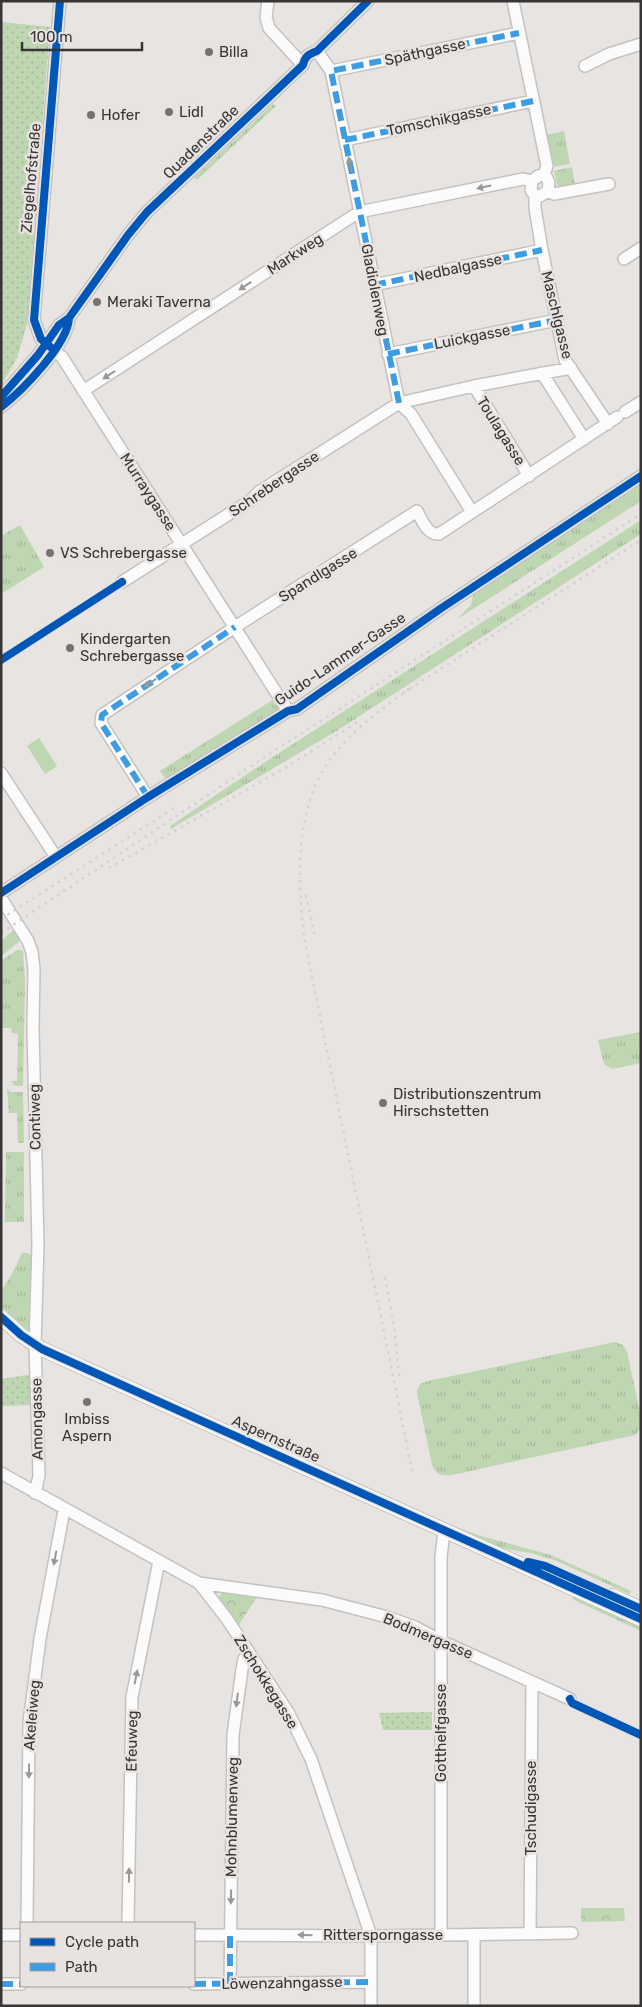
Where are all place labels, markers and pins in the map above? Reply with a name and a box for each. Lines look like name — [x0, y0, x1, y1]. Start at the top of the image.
place label: Billa — [219, 43, 248, 61]
marker: Billa — [203, 46, 215, 58]
place label: Lidl — [179, 103, 204, 121]
place label: Hofer — [101, 106, 140, 124]
marker: Lidl — [163, 106, 175, 118]
marker: Hofer — [85, 109, 97, 121]
place label: Meraki Taverna — [107, 293, 211, 311]
marker: Meraki Taverna — [91, 296, 103, 308]
place label: VS Schrebergasse — [60, 544, 187, 562]
marker: VS Schrebergasse — [44, 547, 56, 559]
place label: Kindergarten Schrebergasse — [80, 630, 185, 665]
marker: Kindergarten Schrebergasse — [64, 642, 76, 654]
place label: Distributionszentrum Hirschstetten — [393, 1085, 541, 1120]
marker: Distributionszentrum Hirschstetten — [377, 1097, 389, 1109]
marker: Imbiss Aspern — [81, 1396, 93, 1408]
place label: Imbiss Aspern — [62, 1410, 112, 1445]

